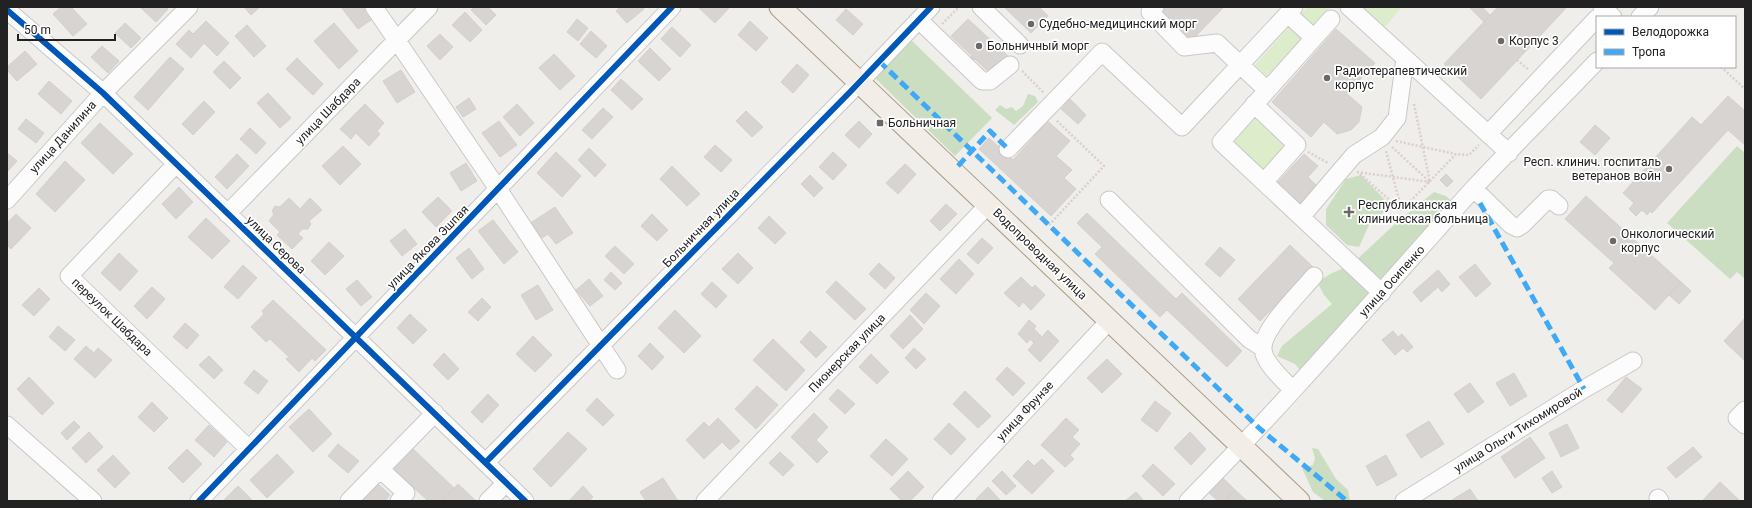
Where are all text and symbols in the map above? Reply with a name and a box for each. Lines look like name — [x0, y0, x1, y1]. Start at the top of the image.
scale bar — [18, 16, 115, 42]
legend — [1596, 16, 1736, 68]
place label: Судебно-медицинский морг — [1039, 17, 1197, 31]
marker: Судебно-медицинский морг — [1026, 19, 1036, 29]
text: 50 m — [24, 23, 51, 37]
text: Велодорожка — [1632, 25, 1709, 39]
place label: Корпус 3 — [1509, 34, 1559, 48]
marker: Корпус 3 — [1496, 36, 1506, 46]
place label: Больничный морг — [987, 39, 1089, 53]
marker: Больничный морг — [974, 41, 984, 51]
text: Тропа — [1632, 45, 1666, 59]
place label: Радиотерапевтический корпус — [1335, 64, 1467, 92]
marker: Радиотерапевтический корпус — [1322, 73, 1332, 83]
street label: улица Шабдара — [293, 75, 363, 147]
street label: улица Данилина — [27, 98, 99, 176]
place label: Больничная — [888, 116, 956, 130]
marker: Больничная — [875, 118, 885, 128]
place label: Респ. клинич. госпиталь ветеранов войн — [1523, 155, 1661, 183]
marker: Респ. клинич. госпиталь ветеранов войн — [1664, 164, 1674, 174]
street label: Больничная улица — [660, 186, 742, 270]
place label: Республиканская клиническая больница — [1358, 198, 1488, 226]
street label: улица Якова Эшпая — [384, 202, 472, 292]
street label: Водопроводная улица — [990, 206, 1090, 302]
marker: Республиканская клиническая больница — [1343, 206, 1355, 218]
street label: улица Серова — [243, 213, 309, 277]
place label: Онкологический корпус — [1621, 227, 1715, 255]
marker: Онкологический корпус — [1608, 236, 1618, 246]
street label: улица Осипенко — [1356, 242, 1428, 319]
street label: переулок Шабдара — [69, 275, 155, 359]
street label: Пионерская улица — [806, 311, 888, 395]
street label: улица Фрунзе — [994, 378, 1056, 444]
street label: улица Ольги Тихомировой — [1451, 385, 1585, 475]

